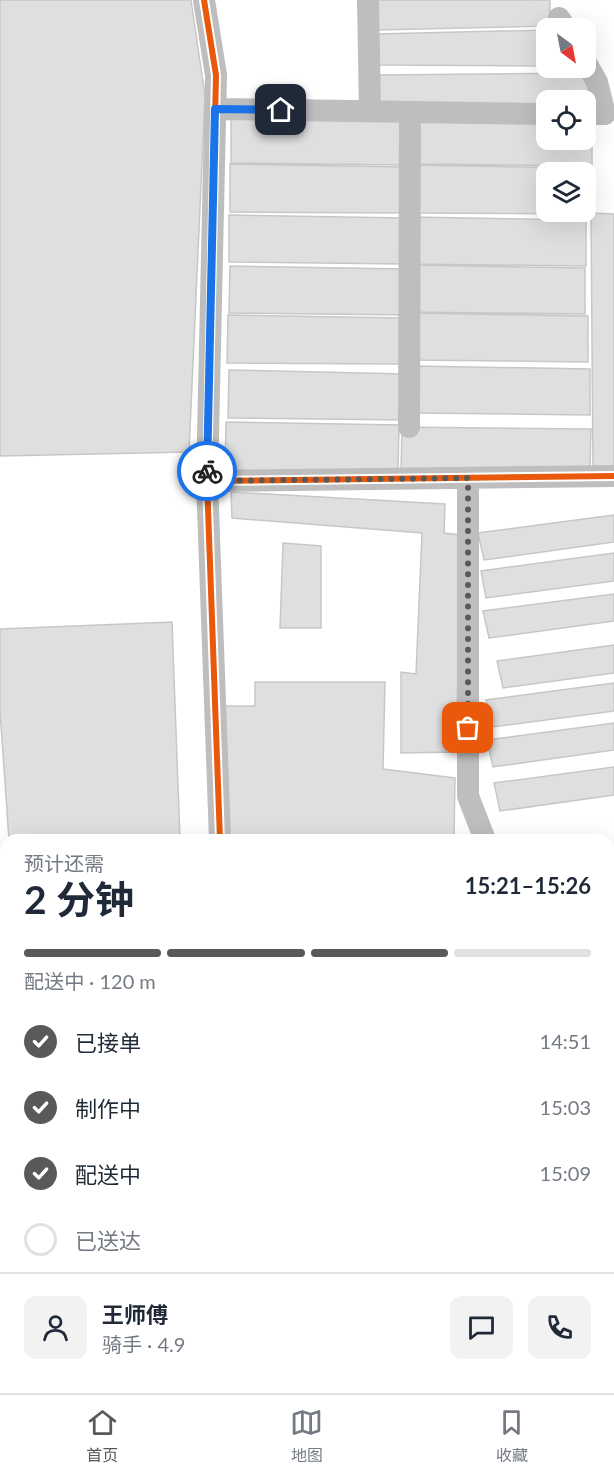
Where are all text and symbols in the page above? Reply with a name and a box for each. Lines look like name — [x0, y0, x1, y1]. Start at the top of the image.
north arrow — [536, 18, 596, 78]
map controls — [536, 18, 596, 222]
pin — [255, 84, 306, 135]
button: locate — [536, 90, 596, 150]
icon: home — [264, 93, 297, 126]
button: layers — [536, 162, 596, 222]
courier — [177, 441, 237, 501]
icon: bike — [191, 455, 224, 488]
pin — [442, 702, 493, 753]
icon: bag — [451, 711, 484, 744]
text: 预计还需 — [24, 851, 104, 875]
text: 15:21–15:26 — [465, 872, 591, 899]
text: 2 分钟 — [24, 876, 134, 922]
text: 配送中 · 120 m — [24, 969, 156, 993]
icon: check — [24, 1025, 57, 1058]
text: 已接单 — [75, 1029, 141, 1056]
text: 14:51 — [540, 1029, 591, 1053]
icon: check — [24, 1091, 57, 1124]
text: 制作中 — [75, 1095, 141, 1122]
text: 15:03 — [540, 1095, 591, 1119]
icon: check — [24, 1157, 57, 1190]
text: 配送中 — [75, 1161, 141, 1188]
text: 15:09 — [540, 1161, 591, 1185]
text: 已送达 — [75, 1227, 141, 1254]
button: person — [24, 1296, 87, 1359]
button: chat — [450, 1296, 513, 1359]
button: phone — [528, 1296, 591, 1359]
text: 王师傅 — [102, 1301, 168, 1328]
text: 骑手 · 4.9 — [102, 1332, 185, 1356]
tab: 首页 — [86, 1406, 119, 1466]
tab: 地图 — [290, 1406, 323, 1466]
tab: 收藏 — [495, 1406, 528, 1466]

